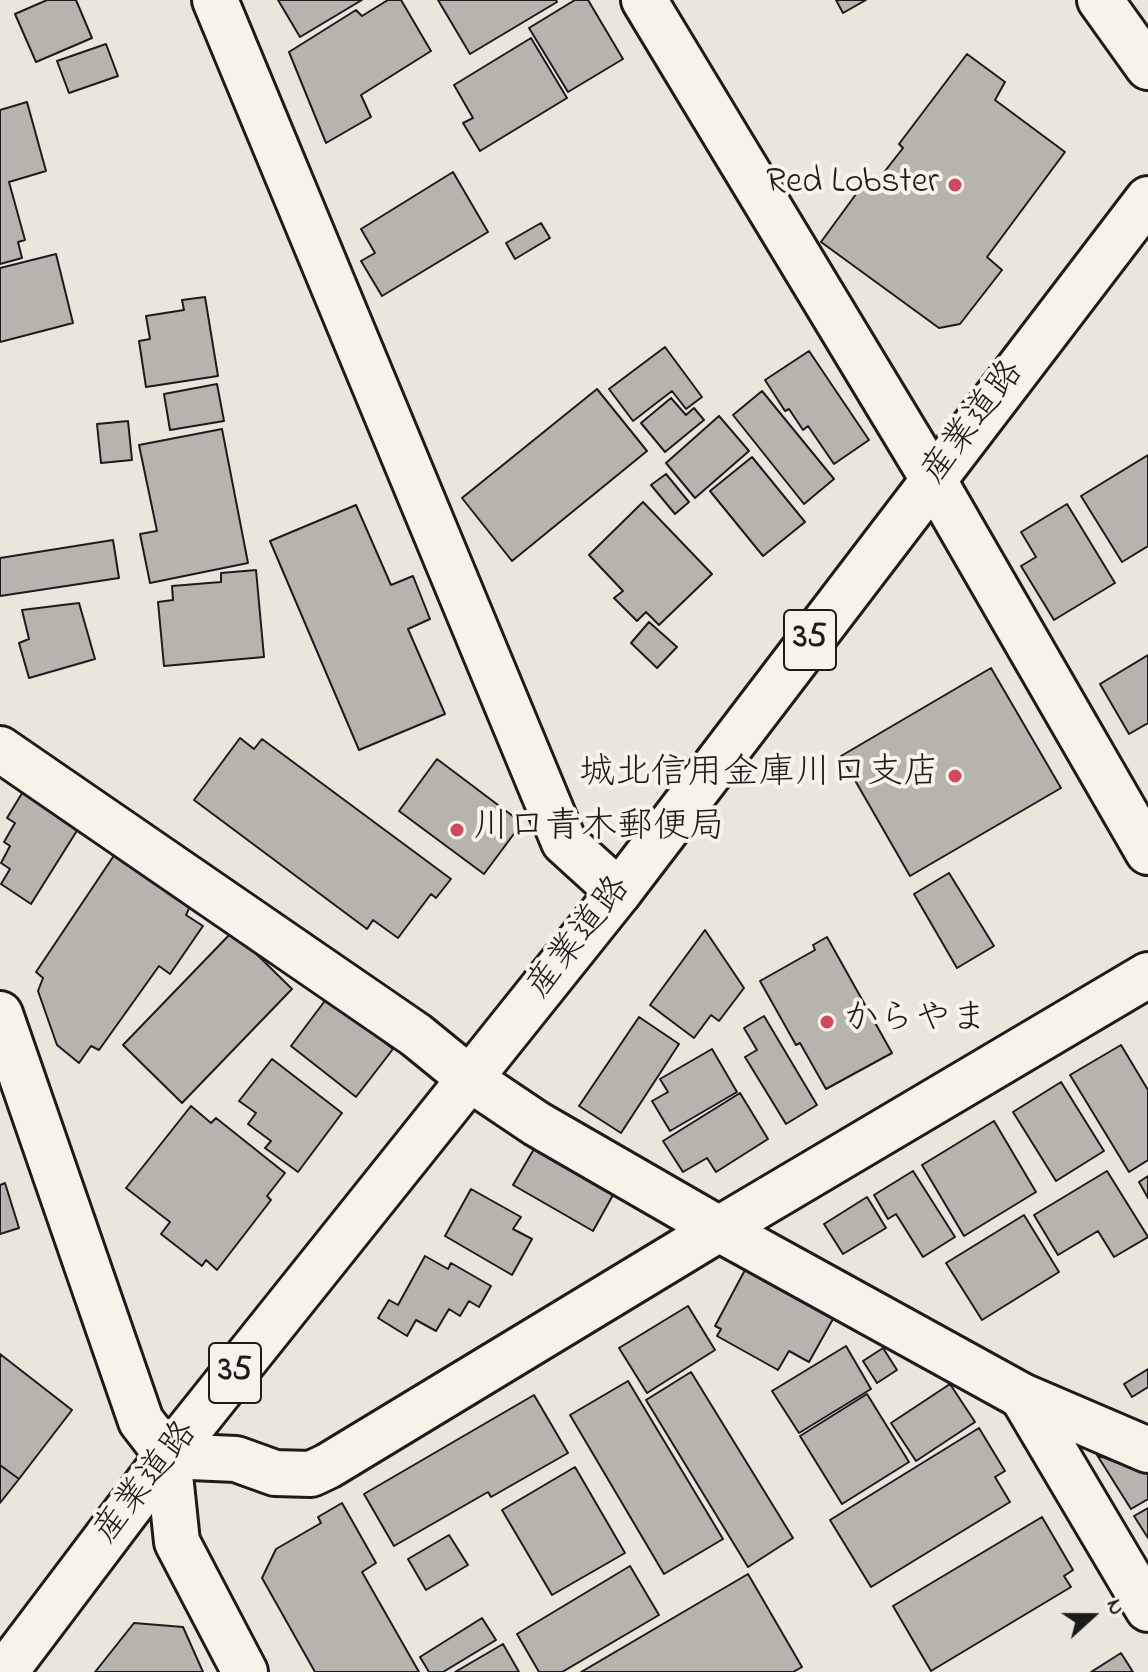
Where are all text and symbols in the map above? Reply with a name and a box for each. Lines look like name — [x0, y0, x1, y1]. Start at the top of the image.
place label: Red Lobster — [766, 163, 939, 207]
marker: Red Lobster — [946, 176, 964, 194]
street label: 産業道路 — [914, 353, 1036, 495]
road number: 35 — [784, 610, 836, 670]
place label: 城北信用金庫川口支店 — [579, 754, 939, 798]
marker: 城北信用金庫川口支店 — [946, 767, 964, 785]
place label: 川口青木郵便局 — [473, 808, 725, 852]
marker: 川口青木郵便局 — [448, 821, 466, 839]
street label: 産業道路 — [520, 869, 642, 1009]
place label: からやま — [843, 1000, 987, 1044]
marker: からやま — [818, 1013, 836, 1031]
road number: 35 — [209, 1343, 261, 1403]
street label: 産業道路 — [87, 1414, 209, 1554]
north arrow — [1052, 1576, 1132, 1656]
text: N — [1097, 1595, 1132, 1620]

